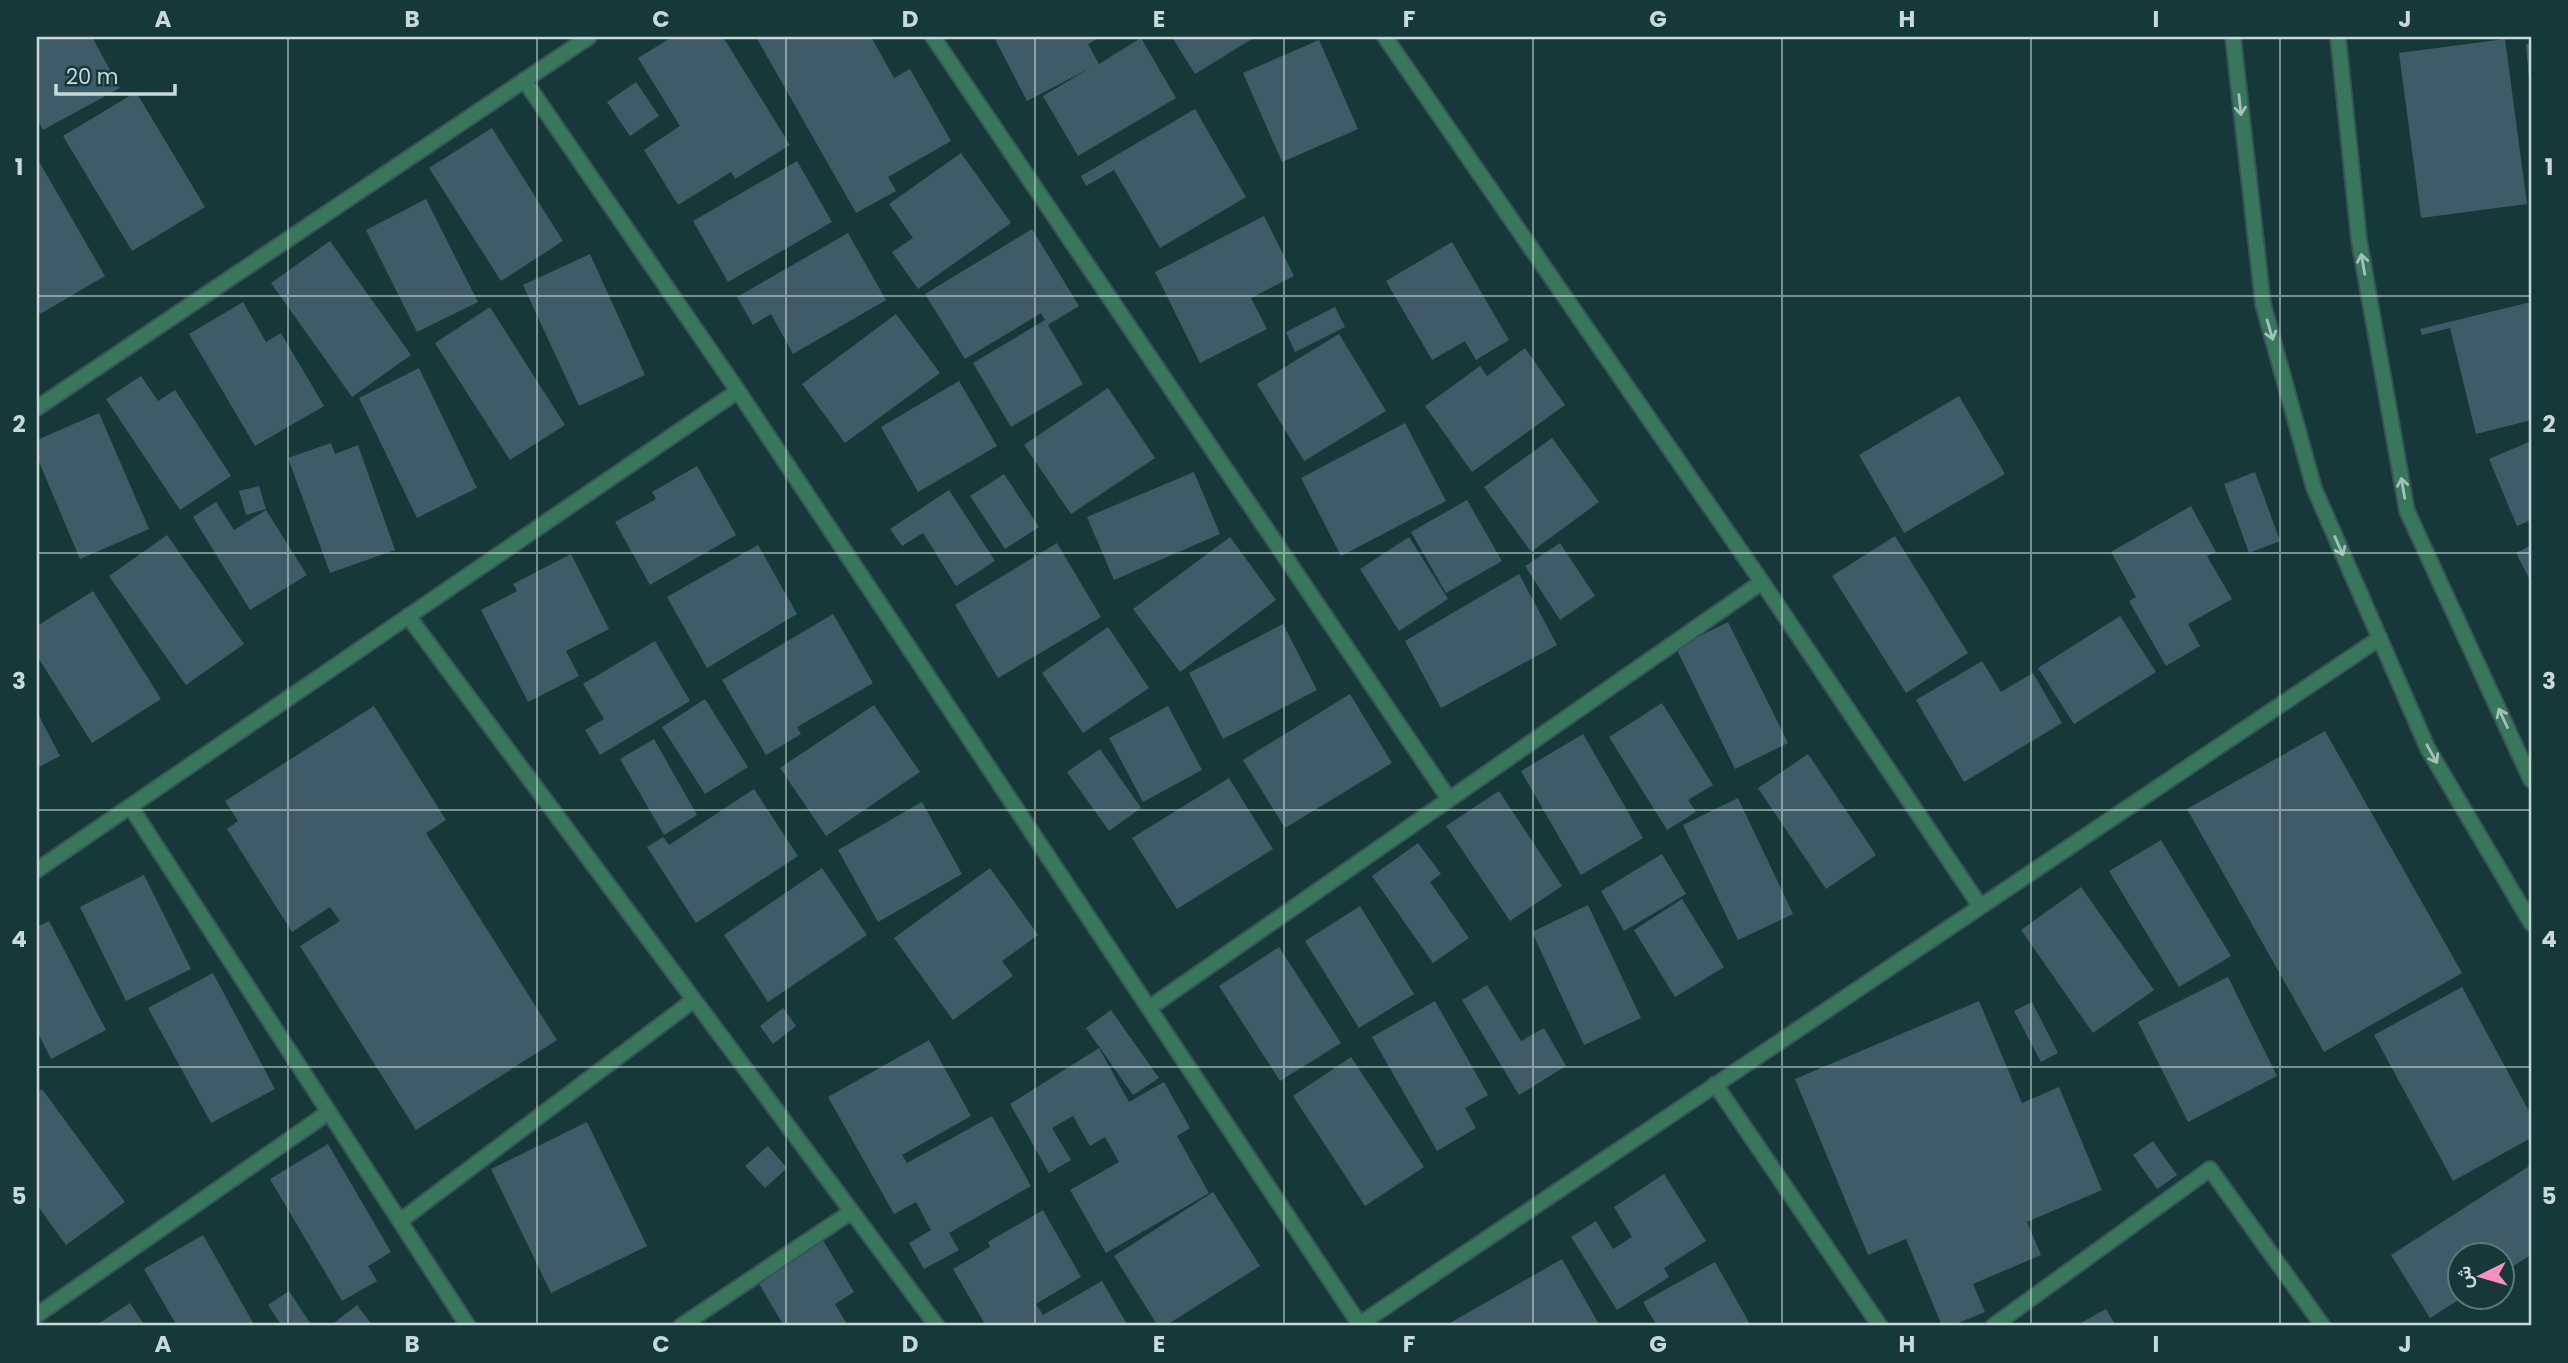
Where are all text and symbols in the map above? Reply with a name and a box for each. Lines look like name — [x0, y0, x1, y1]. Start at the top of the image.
text: A — [155, 3, 172, 35]
text: B — [404, 3, 420, 35]
text: C — [652, 3, 670, 35]
text: D — [902, 3, 918, 35]
text: E — [1153, 3, 1165, 35]
text: F — [1403, 3, 1415, 35]
text: G — [1649, 3, 1667, 35]
text: H — [1899, 3, 1915, 35]
text: I — [2153, 3, 2159, 35]
text: J — [2398, 3, 2412, 35]
scale bar — [56, 52, 175, 96]
text: 20 m — [66, 62, 119, 91]
one-way arrow — [2234, 93, 2247, 115]
text: 1 — [15, 151, 23, 183]
text: 1 — [2545, 151, 2553, 183]
one-way arrow — [2356, 253, 2369, 276]
one-way arrow — [2264, 319, 2277, 341]
text: 2 — [12, 408, 26, 440]
text: 2 — [2542, 408, 2556, 440]
one-way arrow — [2396, 477, 2409, 499]
one-way arrow — [2334, 535, 2347, 556]
text: 3 — [12, 665, 26, 697]
text: 3 — [2542, 665, 2556, 697]
one-way arrow — [2496, 708, 2509, 729]
one-way arrow — [2426, 743, 2439, 764]
text: 4 — [11, 923, 27, 955]
text: 4 — [2541, 923, 2557, 955]
text: 5 — [12, 1180, 26, 1212]
text: 5 — [2542, 1180, 2556, 1212]
north arrow — [2446, 1240, 2516, 1310]
text: ش — [2450, 1265, 2479, 1290]
text: A — [155, 1328, 172, 1360]
text: B — [404, 1328, 420, 1360]
text: C — [652, 1328, 670, 1360]
text: D — [902, 1328, 918, 1360]
text: E — [1153, 1328, 1165, 1360]
text: F — [1403, 1328, 1415, 1360]
text: G — [1649, 1328, 1667, 1360]
text: H — [1899, 1328, 1915, 1360]
text: I — [2153, 1328, 2159, 1360]
text: J — [2398, 1328, 2412, 1360]

